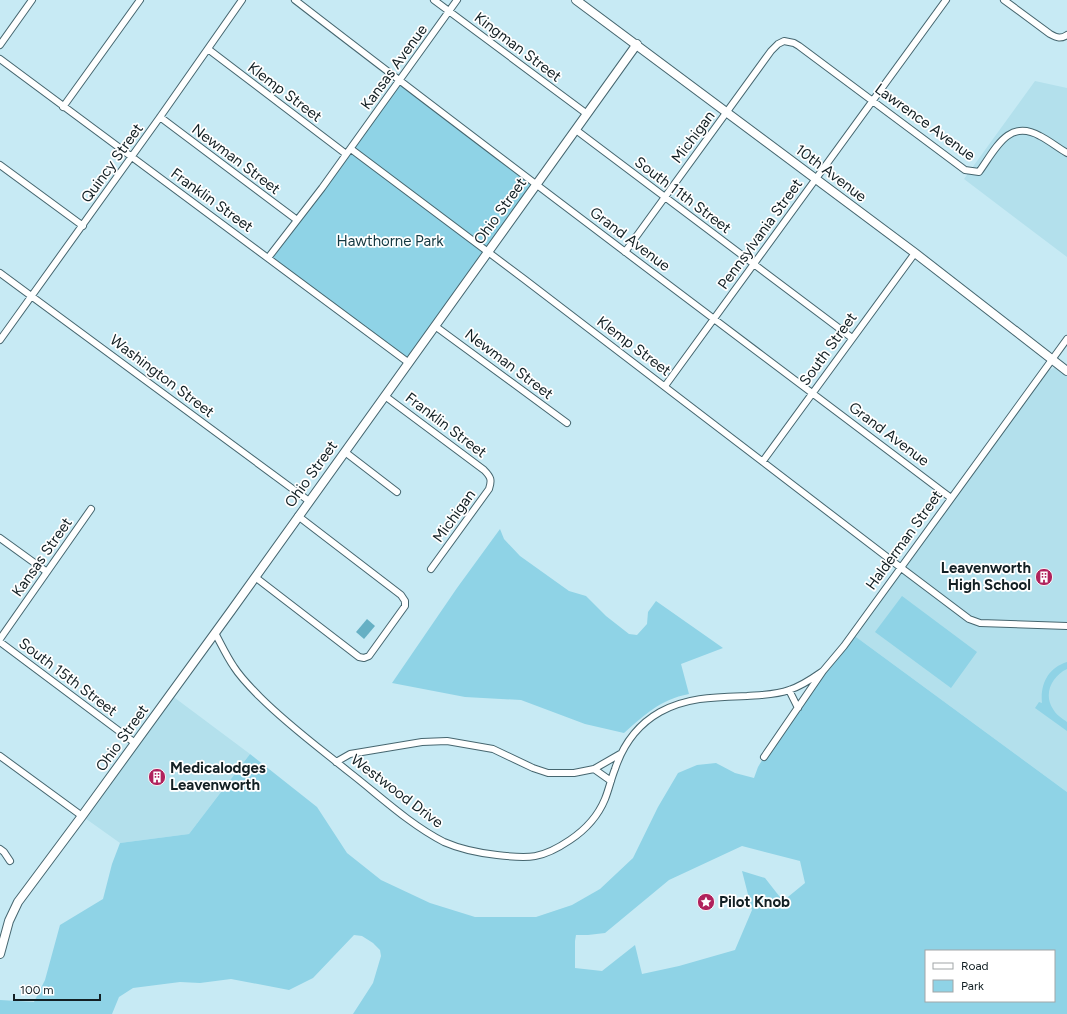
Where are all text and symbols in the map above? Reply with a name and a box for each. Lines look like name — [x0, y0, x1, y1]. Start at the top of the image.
street label: Kingman Street — [471, 8, 565, 86]
street label: Kansas Avenue — [357, 21, 431, 113]
street label: Klemp Street — [244, 58, 326, 126]
street label: Lawrence Avenue — [871, 80, 979, 164]
street label: Michigan — [667, 107, 719, 167]
street label: Quincy Street — [77, 120, 147, 206]
street label: Newman Street — [188, 120, 284, 198]
street label: 10th Avenue — [792, 140, 870, 206]
street label: South 11th Street — [631, 153, 735, 237]
street label: Franklin Street — [167, 164, 257, 236]
street label: Ohio Street — [470, 174, 530, 248]
street label: Pennsylvania Street — [714, 175, 806, 293]
street label: Grand Avenue — [586, 203, 674, 275]
park label: Hawthorne Park — [336, 232, 444, 250]
street label: South Street — [795, 309, 861, 389]
street label: Klemp Street — [593, 312, 675, 380]
street label: Newman Street — [461, 325, 557, 403]
street label: Washington Street — [106, 331, 218, 421]
street label: Franklin Street — [402, 389, 490, 462]
street label: Grand Avenue — [845, 398, 933, 470]
street label: Ohio Street — [281, 437, 341, 511]
street label: Michigan — [429, 486, 479, 546]
street label: Halderman Street — [862, 486, 946, 593]
street label: Kansas Street — [8, 514, 76, 600]
place label: Leavenworth High School — [941, 559, 1031, 594]
building icon: Leavenworth High School — [1034, 567, 1054, 587]
street label: South 15th Street — [15, 634, 121, 720]
street label: Ohio Street — [92, 701, 152, 775]
street label: Westwood Drive — [347, 750, 447, 832]
place label: Medicalodges Leavenworth — [170, 759, 266, 794]
building icon: Medicalodges Leavenworth — [147, 767, 167, 787]
place icon: Pilot Knob — [696, 892, 716, 912]
place label: Pilot Knob — [719, 893, 790, 911]
legend — [925, 950, 1055, 1002]
text: Road — [961, 959, 989, 973]
scale bar — [14, 976, 100, 1002]
text: Park — [961, 979, 984, 993]
text: 100 m — [20, 983, 54, 997]

